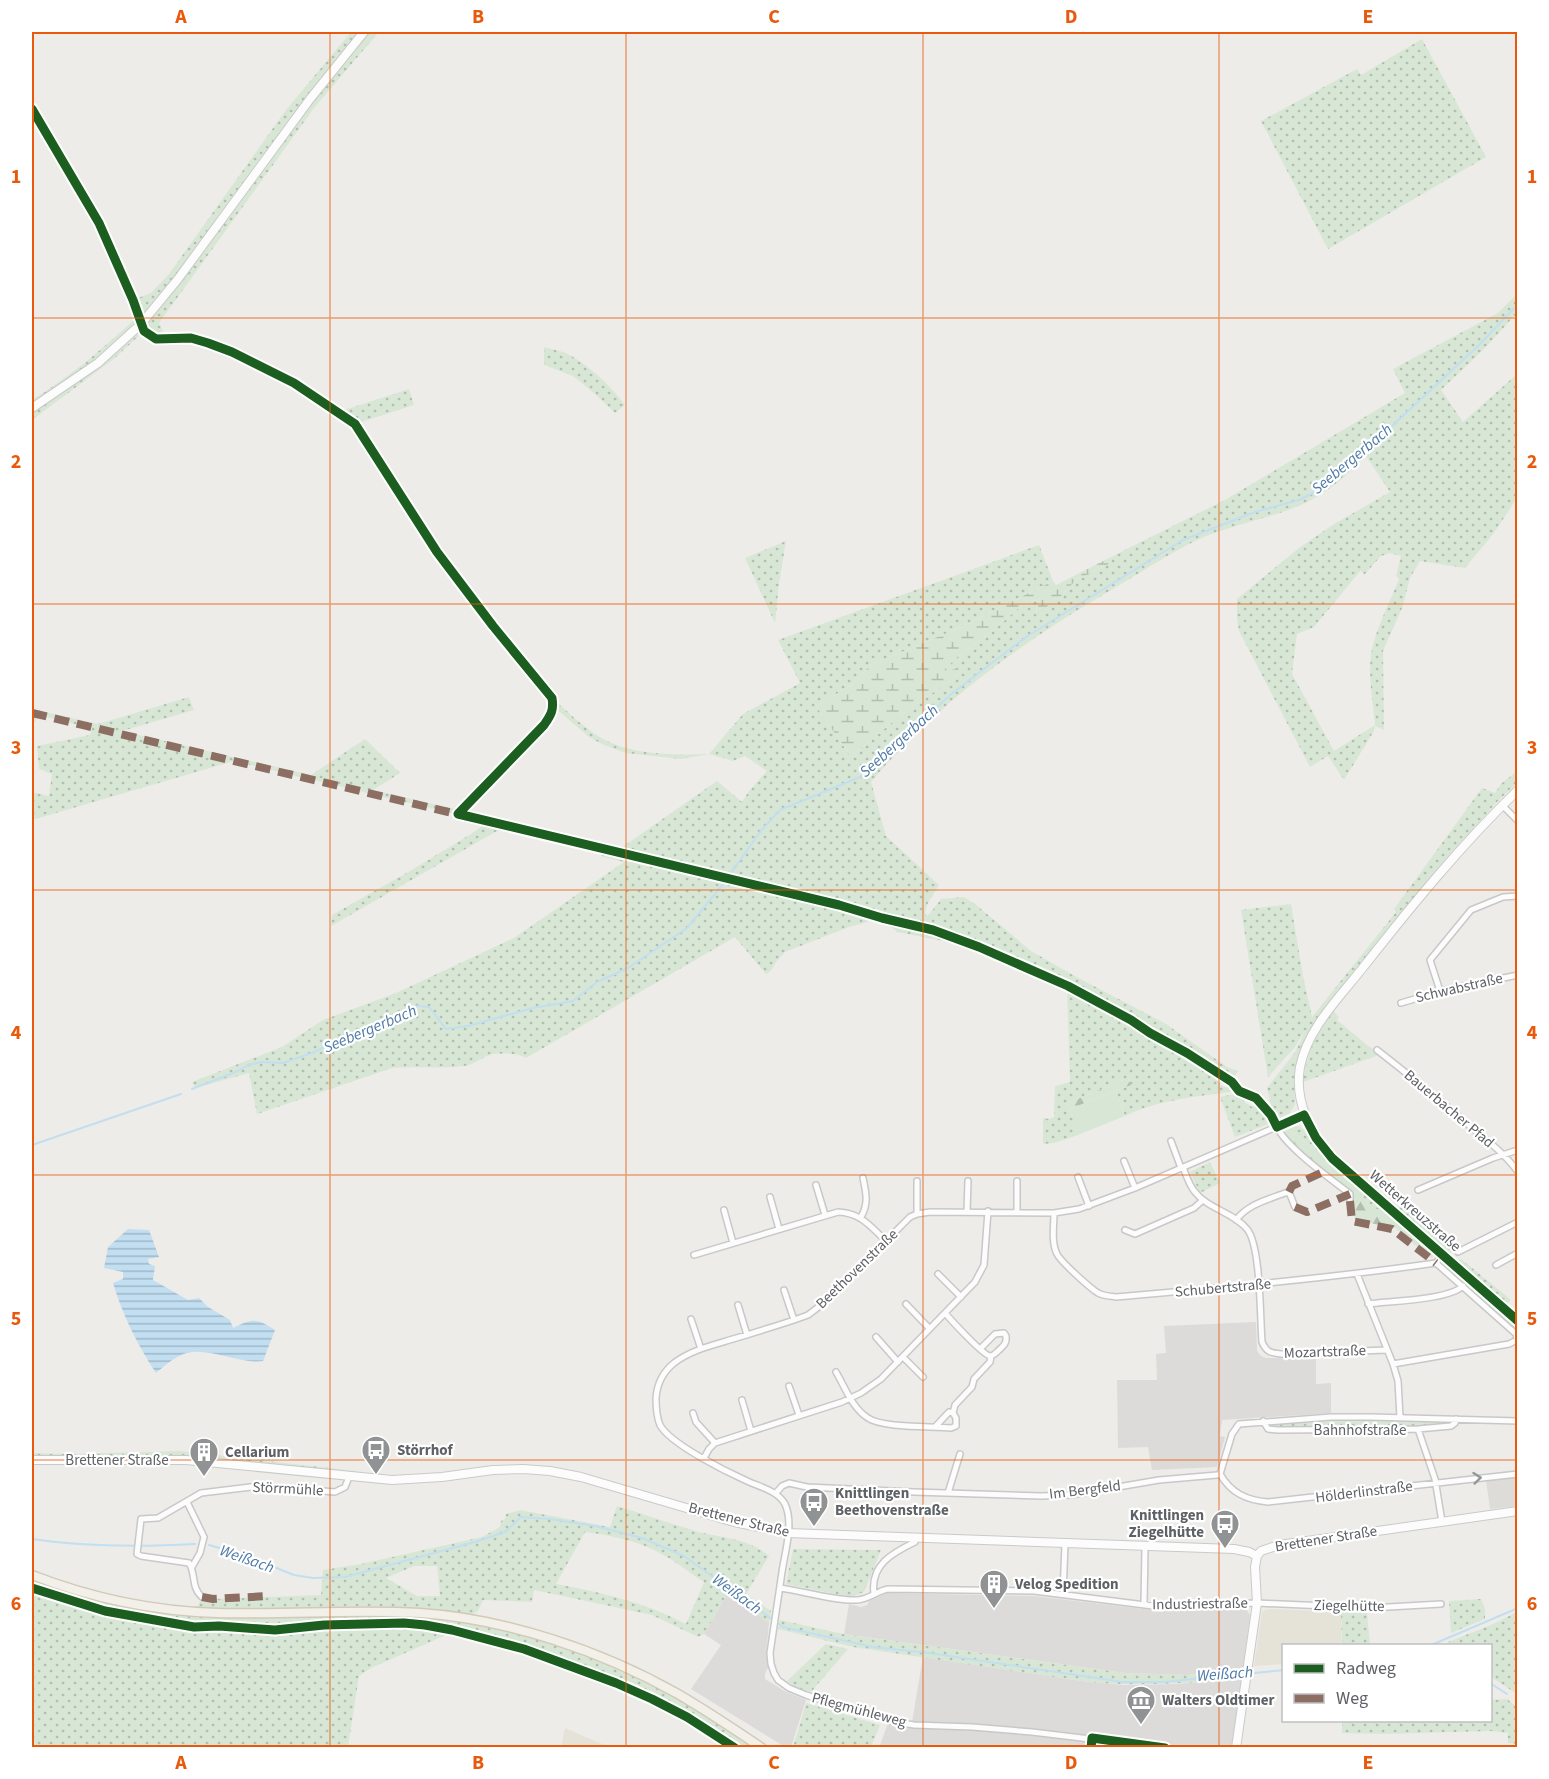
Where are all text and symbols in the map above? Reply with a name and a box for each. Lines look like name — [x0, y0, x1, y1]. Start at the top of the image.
text: A — [174, 3, 187, 31]
text: B — [472, 3, 484, 31]
text: C — [768, 3, 780, 31]
text: D — [1065, 3, 1077, 31]
text: E — [1363, 3, 1373, 31]
text: 1 — [11, 163, 21, 191]
text: 1 — [1527, 163, 1537, 191]
water label: Seebergerbach — [1307, 419, 1397, 499]
text: 2 — [11, 448, 21, 476]
text: 2 — [1527, 448, 1537, 476]
water label: Seebergerbach — [855, 700, 943, 782]
text: 3 — [11, 734, 21, 762]
text: 3 — [1527, 734, 1537, 762]
street label: Schwabstraße — [1413, 968, 1505, 1008]
water label: Seebergerbach — [320, 1000, 420, 1058]
text: 4 — [11, 1019, 22, 1047]
text: 4 — [1527, 1019, 1538, 1047]
street label: Bauerbacher Pfad — [1399, 1065, 1499, 1153]
street label: Wetterkreuzstraße — [1365, 1165, 1465, 1257]
street label: Beethovenstraße — [811, 1224, 903, 1314]
street label: Schubertstraße — [1174, 1273, 1272, 1303]
text: 5 — [11, 1305, 21, 1333]
text: 5 — [1527, 1305, 1537, 1333]
street label: Mozartstraße — [1284, 1340, 1366, 1364]
street label: Bahnhofstraße — [1314, 1420, 1406, 1441]
bus stop icon: Störrhof — [360, 1434, 392, 1476]
building icon: Cellarium — [188, 1436, 220, 1478]
place label: Störrhof — [397, 1440, 453, 1461]
place label: Cellarium — [225, 1442, 289, 1463]
street label: Brettener Straße — [65, 1450, 169, 1471]
one-way arrow — [1472, 1473, 1481, 1485]
street label: Im Bergfeld — [1048, 1475, 1122, 1505]
street label: Hölderlinstraße — [1314, 1476, 1414, 1508]
street label: Störrmühle — [252, 1477, 324, 1501]
place label: Knittlingen Beethovenstraße — [835, 1483, 949, 1521]
bus stop icon: Knittlingen Beethovenstraße — [798, 1486, 830, 1528]
street label: Brettener Straße — [686, 1497, 792, 1543]
place label: Knittlingen Ziegelhütte — [1129, 1505, 1204, 1543]
bus stop icon: Knittlingen Ziegelhütte — [1209, 1508, 1241, 1550]
street label: Brettener Straße — [1273, 1521, 1379, 1557]
water label: Weißach — [217, 1539, 277, 1579]
building icon: Velog Spedition — [978, 1568, 1010, 1610]
water label: Weißach — [708, 1569, 766, 1619]
place label: Velog Spedition — [1014, 1574, 1119, 1595]
text: 6 — [11, 1590, 21, 1618]
text: 6 — [1527, 1590, 1537, 1618]
street label: Industriestraße — [1152, 1593, 1248, 1615]
street label: Ziegelhütte — [1313, 1595, 1385, 1617]
legend — [1282, 1644, 1492, 1722]
text: Radweg — [1336, 1656, 1396, 1681]
water label: Weißach — [1196, 1661, 1254, 1687]
museum icon: Walters Oldtimer — [1125, 1684, 1157, 1726]
text: Weg — [1336, 1686, 1368, 1711]
street label: Pflegmühleweg — [809, 1687, 909, 1733]
place label: Walters Oldtimer — [1162, 1690, 1275, 1711]
text: A — [174, 1749, 187, 1777]
text: B — [472, 1749, 484, 1777]
text: C — [768, 1749, 780, 1777]
text: D — [1065, 1749, 1077, 1777]
text: E — [1363, 1749, 1373, 1777]

